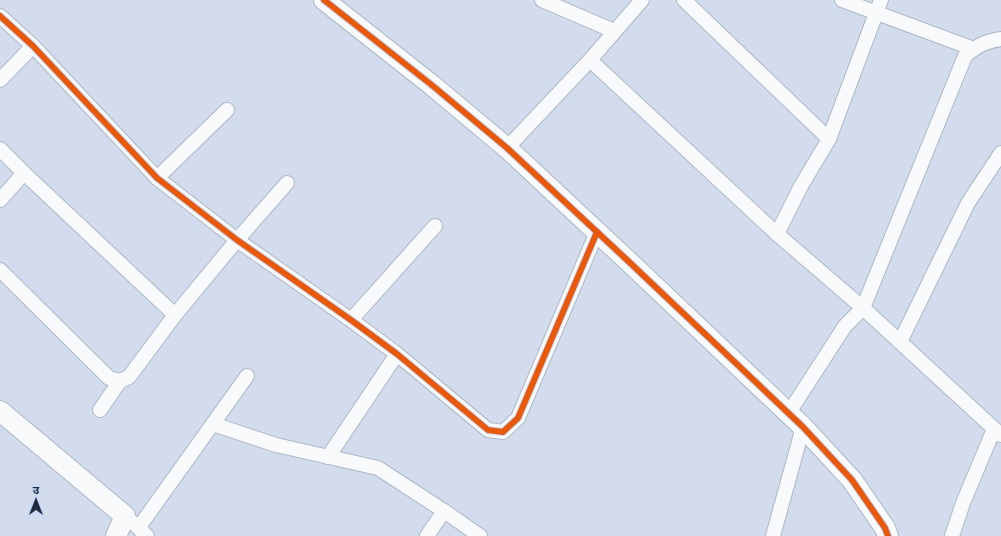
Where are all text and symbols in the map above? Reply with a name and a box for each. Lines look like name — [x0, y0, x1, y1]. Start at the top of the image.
north arrow — [16, 480, 56, 520]
text: उ — [33, 483, 40, 497]

